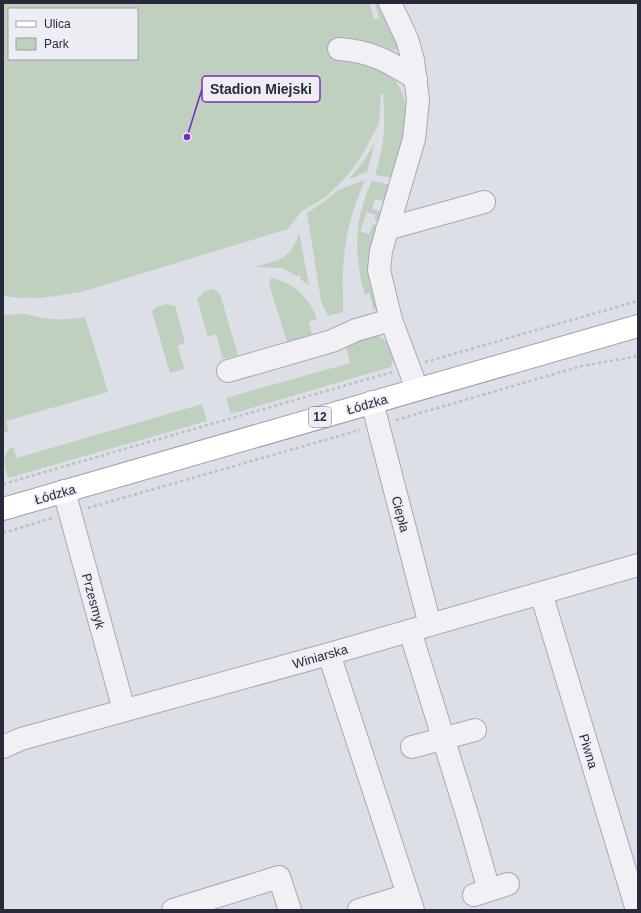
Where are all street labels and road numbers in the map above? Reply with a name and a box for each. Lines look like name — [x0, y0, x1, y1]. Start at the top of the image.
street label: Łódzka — [345, 391, 390, 417]
road number: 12 — [309, 407, 331, 427]
street label: Łódzka — [33, 481, 78, 507]
street label: Ciepła — [389, 494, 413, 535]
street label: Przesmyk — [79, 572, 108, 631]
street label: Winiarska — [291, 641, 350, 672]
street label: Piwna — [576, 732, 601, 771]

